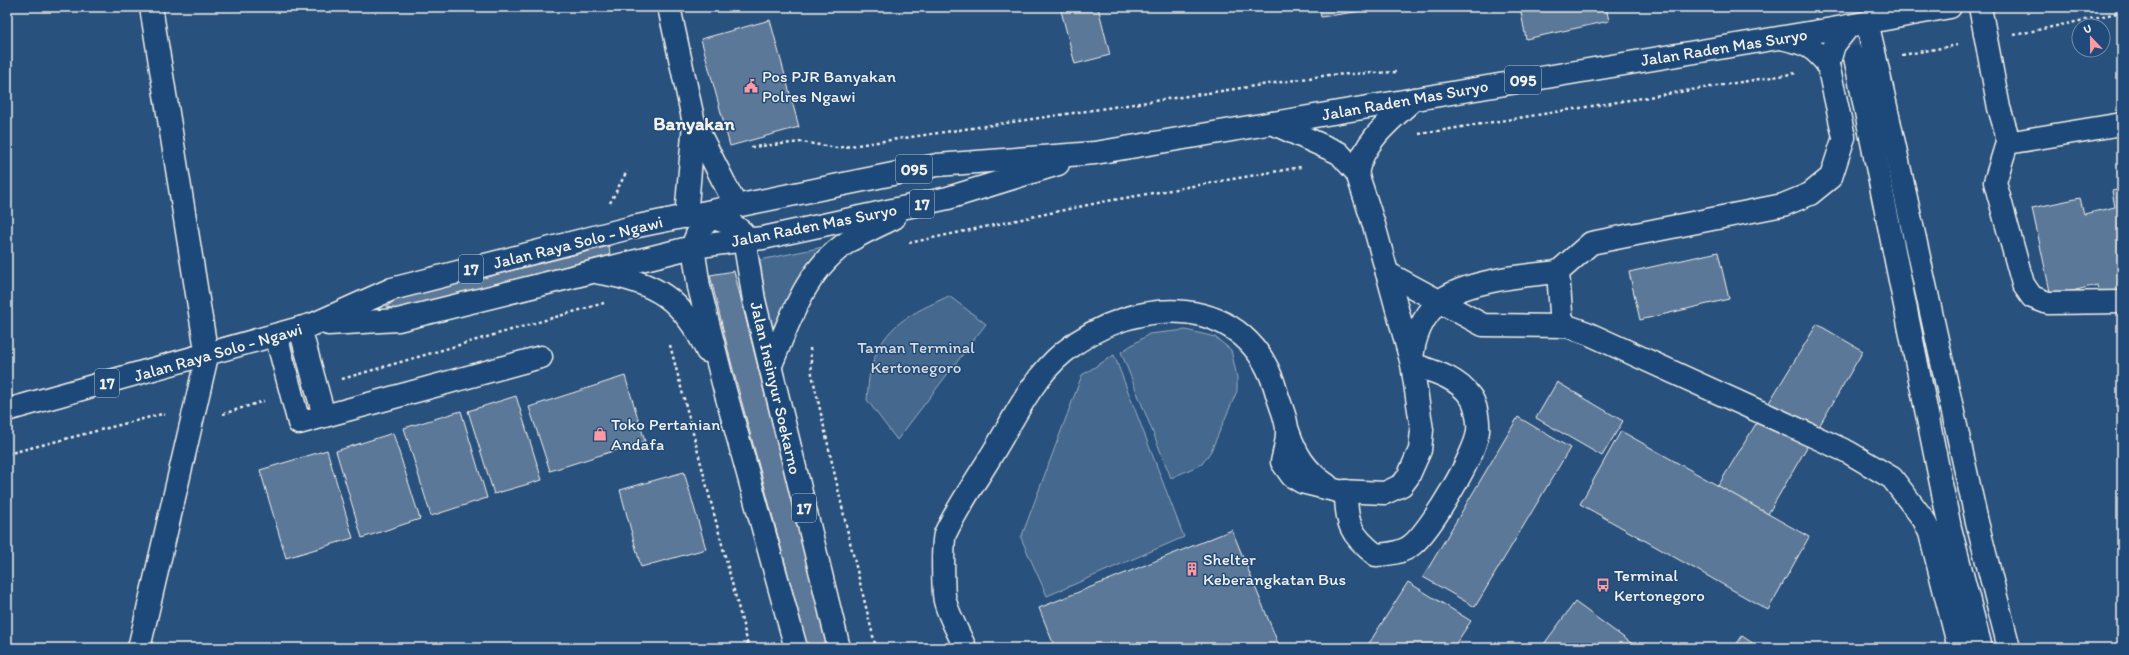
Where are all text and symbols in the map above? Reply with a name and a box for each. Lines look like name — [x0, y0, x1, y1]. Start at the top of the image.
north arrow — [2071, 18, 2111, 58]
text: U — [2082, 22, 2093, 37]
street label: Jalan Raden Mas Suryo — [1639, 24, 1809, 70]
place label: Pos PJR Banyakan Polres Ngawi — [762, 66, 897, 106]
road number: 095 — [1505, 66, 1541, 94]
street label: Jalan Raden Mas Suryo — [1320, 76, 1490, 124]
public building icon: Pos PJR Banyakan Polres Ngawi — [743, 78, 759, 94]
district label: Banyakan — [653, 112, 735, 135]
road number: 095 — [896, 155, 932, 183]
road number: 17 — [910, 190, 934, 218]
street label: Jalan Raden Mas Suryo — [729, 199, 899, 251]
street label: Jalan Raya Solo - Ngawi — [491, 211, 665, 273]
road number: 17 — [459, 255, 483, 283]
street label: Jalan Insinyur Soekarno — [746, 300, 806, 476]
street label: Jalan Raya Solo - Ngawi — [132, 318, 304, 386]
park label: Taman Terminal Kertonegoro — [857, 337, 975, 377]
road number: 17 — [95, 369, 119, 397]
place label: Toko Pertanian Andafa — [611, 414, 720, 454]
shop icon: Toko Pertanian Andafa — [592, 426, 608, 442]
road number: 17 — [792, 494, 816, 522]
place label: Shelter Keberangkatan Bus — [1203, 549, 1346, 589]
building icon: Shelter Keberangkatan Bus — [1184, 561, 1200, 577]
place label: Terminal Kertonegoro — [1614, 565, 1705, 605]
bus stop icon: Terminal Kertonegoro — [1595, 577, 1611, 593]

